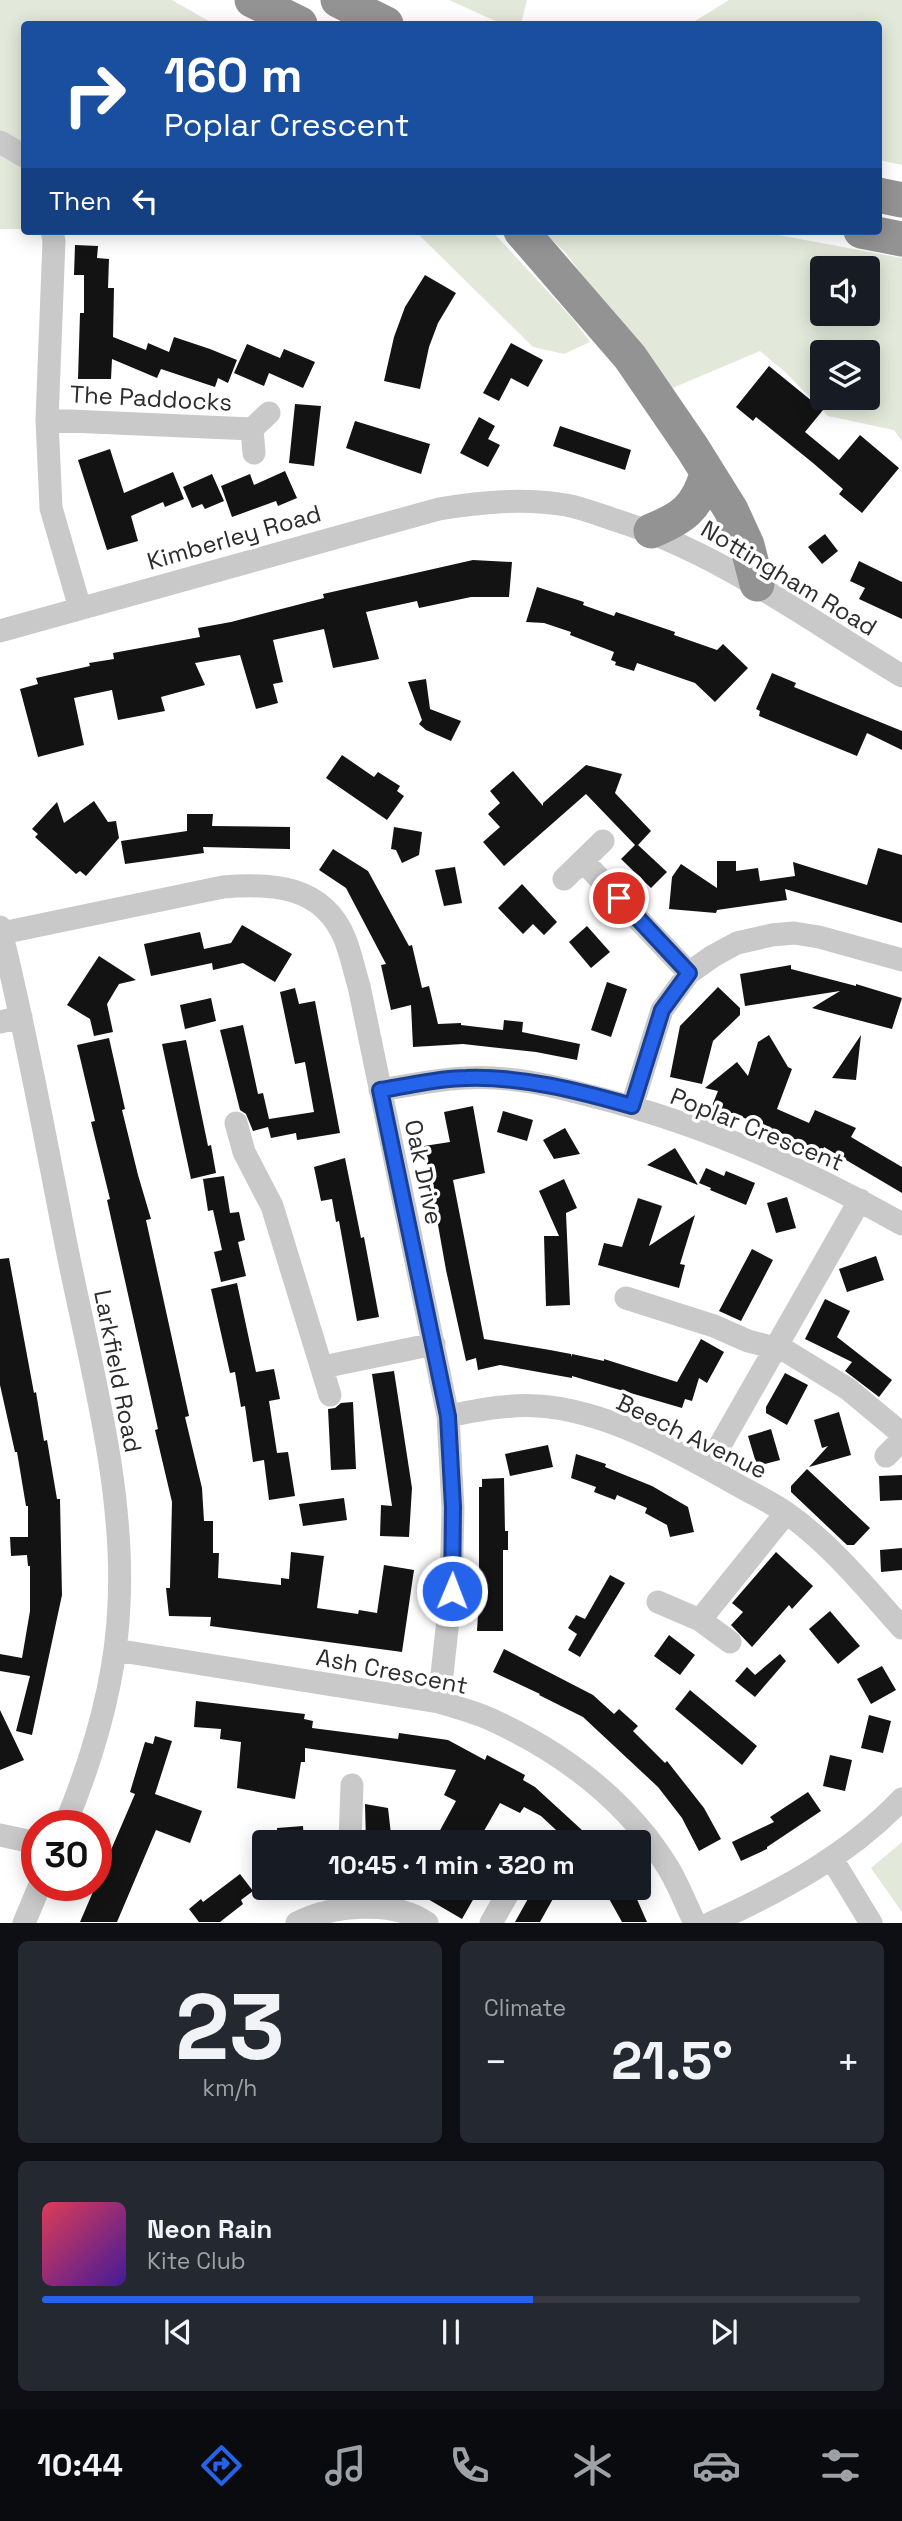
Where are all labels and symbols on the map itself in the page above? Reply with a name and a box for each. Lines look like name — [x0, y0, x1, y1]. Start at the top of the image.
street label: The Paddocks — [69, 378, 233, 418]
street label: Kimberley Road — [143, 497, 325, 577]
street label: Nottingham Road — [695, 513, 883, 643]
pin — [589, 868, 649, 928]
street label: Poplar Crescent — [666, 1080, 848, 1178]
street label: Oak Drive — [398, 1117, 450, 1227]
street label: Larkfield Road — [87, 1287, 149, 1455]
street label: Beech Avenue — [612, 1386, 772, 1486]
position arrow — [415, 1554, 489, 1628]
street label: Ash Crescent — [314, 1641, 470, 1701]
speed limit sign: 30 — [21, 1810, 112, 1901]

